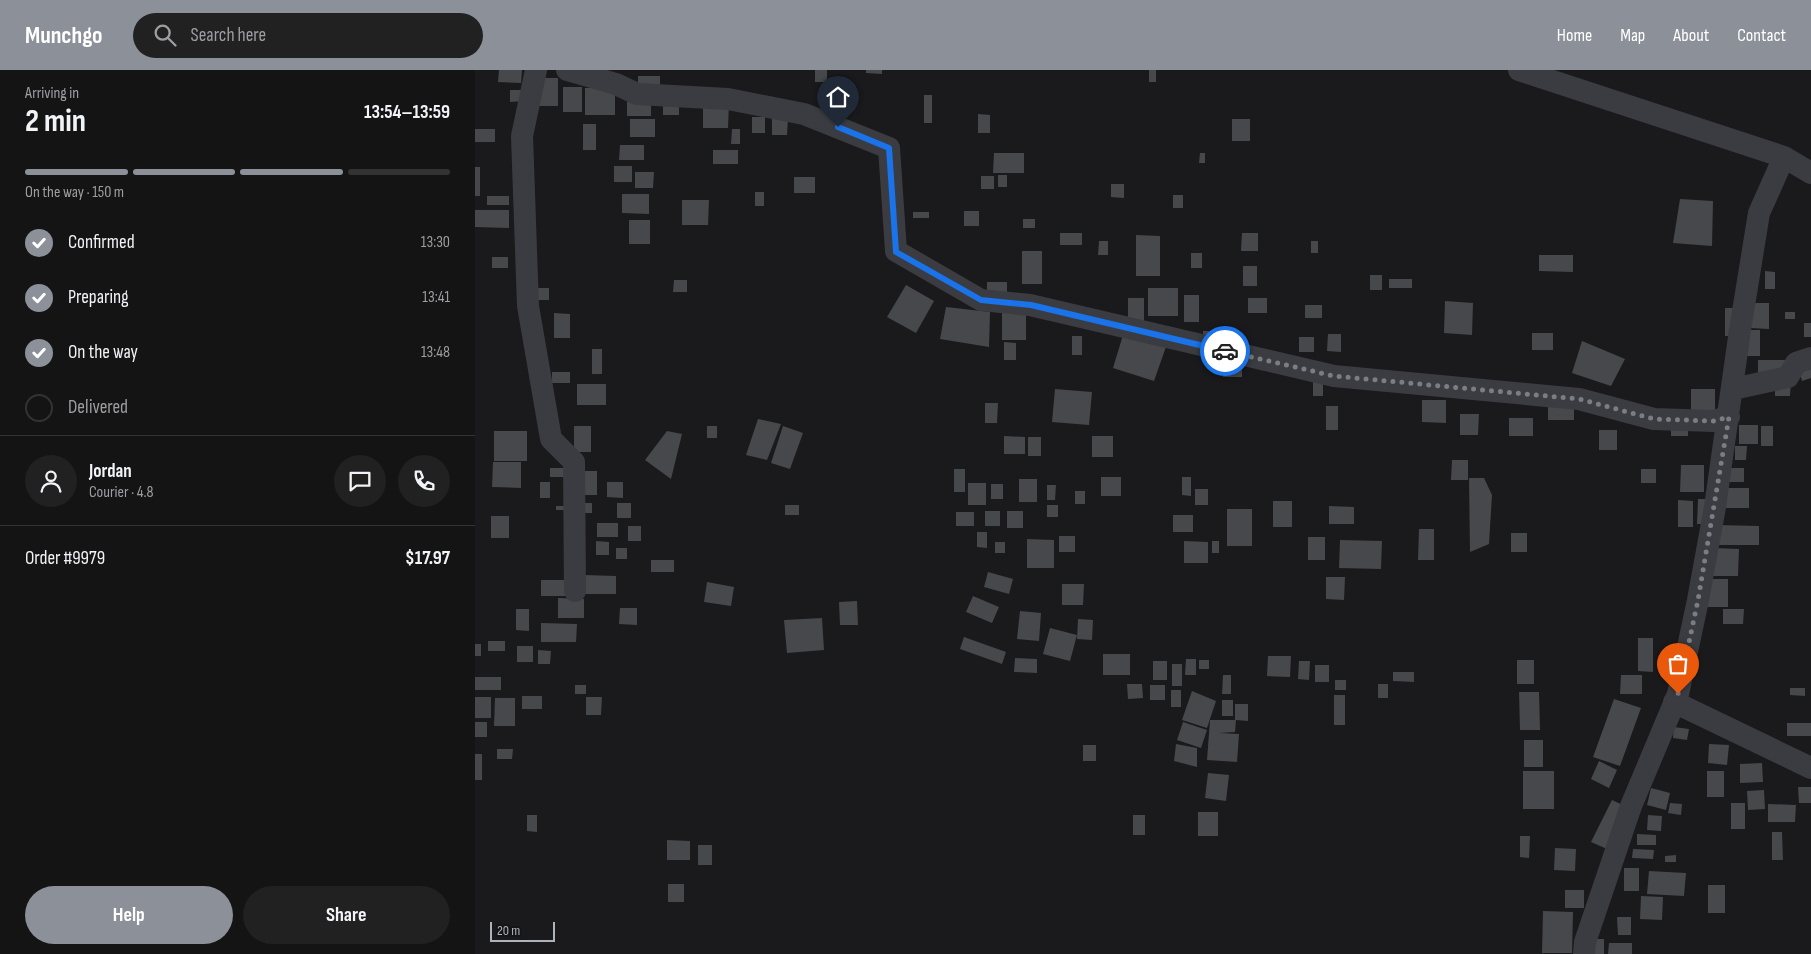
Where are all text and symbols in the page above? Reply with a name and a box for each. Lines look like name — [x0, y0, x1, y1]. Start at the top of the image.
search box — [133, 13, 483, 58]
text: Munchgo — [25, 21, 103, 50]
icon: search — [151, 21, 179, 49]
text: Search here — [191, 24, 266, 47]
text: Home — [1557, 25, 1592, 46]
text: Map — [1620, 25, 1645, 46]
text: About — [1673, 25, 1709, 46]
text: Contact — [1737, 25, 1786, 46]
pin — [817, 76, 859, 127]
icon: home — [824, 83, 852, 111]
text: Arriving in — [25, 84, 79, 103]
text: 13:54–13:59 — [364, 101, 450, 124]
text: 2 min — [25, 102, 86, 141]
text: On the way · 150 m — [25, 183, 124, 202]
icon: check — [25, 229, 53, 257]
text: Confirmed — [68, 231, 135, 254]
text: 13:30 — [421, 233, 450, 252]
icon: check — [25, 284, 53, 312]
text: Preparing — [68, 286, 129, 309]
text: 13:41 — [422, 288, 450, 307]
courier — [1200, 326, 1250, 376]
icon: car — [1211, 337, 1239, 365]
icon: check — [25, 339, 53, 367]
text: On the way — [68, 341, 138, 364]
text: 13:48 — [421, 343, 450, 362]
text: Delivered — [68, 396, 128, 419]
button: person — [25, 455, 77, 507]
button: chat — [334, 455, 386, 507]
button: phone — [398, 455, 450, 507]
text: Jordan — [89, 460, 132, 483]
text: Courier · 4.8 — [89, 483, 153, 502]
text: Order #9979 — [25, 547, 105, 570]
text: $17.97 — [405, 547, 450, 570]
pin — [1657, 643, 1699, 694]
icon: bag — [1664, 650, 1692, 678]
button: Help — [25, 886, 233, 944]
button: Share — [243, 886, 450, 944]
scale bar — [490, 919, 555, 942]
text: 20 m — [497, 922, 520, 939]

